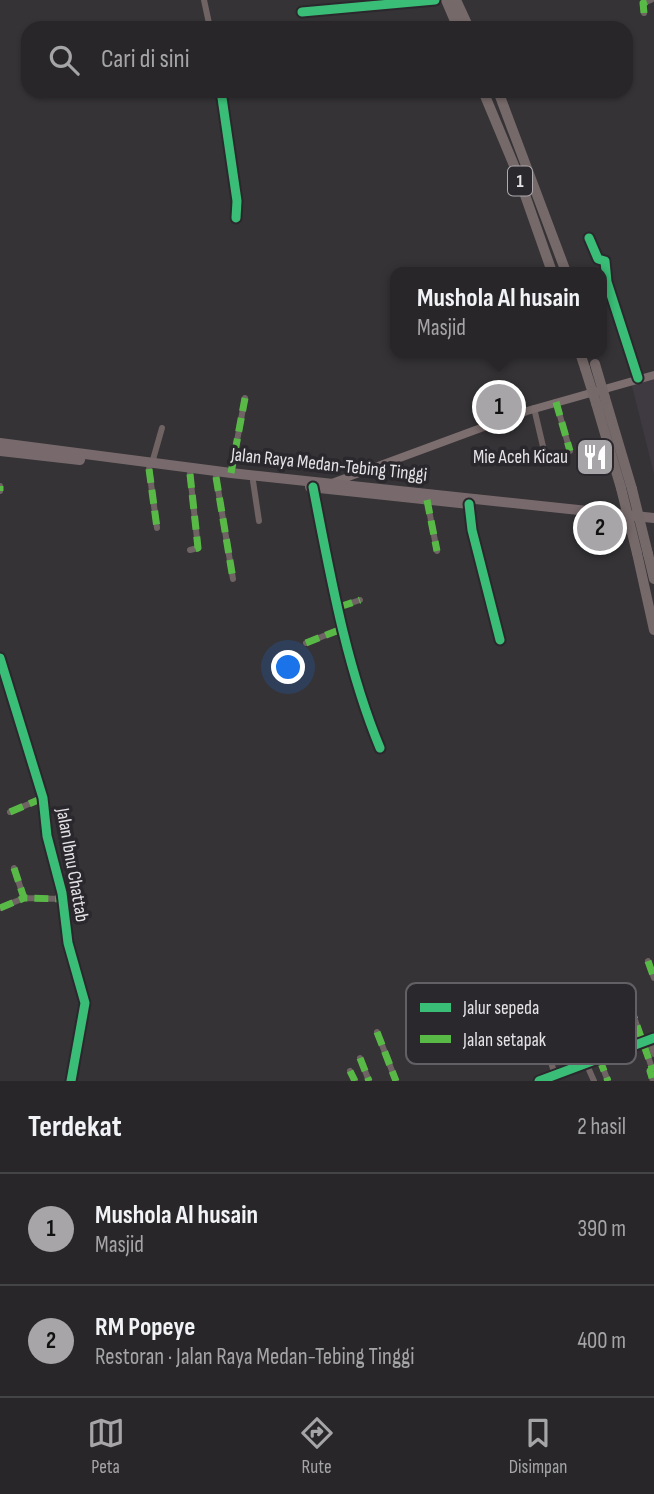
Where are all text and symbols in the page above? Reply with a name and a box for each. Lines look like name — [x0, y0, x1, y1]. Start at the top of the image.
search box — [21, 21, 633, 98]
icon: search — [45, 41, 83, 79]
text: Cari di sini — [101, 44, 190, 75]
road number: 1 — [508, 166, 532, 196]
popup — [390, 267, 607, 358]
text: Mushola Al husain — [417, 283, 580, 314]
text: Masjid — [417, 314, 466, 342]
pin: 1 — [476, 381, 522, 433]
restaurant icon: Mie Aceh Kicau — [574, 436, 616, 478]
street label: Jalan Raya Medan-Tebing Tinggi — [229, 443, 428, 487]
place label: Mie Aceh Kicau — [473, 446, 568, 469]
pin: 2 — [577, 502, 623, 554]
your location — [271, 650, 305, 684]
street label: Jalan Ibnu Chattab — [50, 805, 93, 924]
legend — [406, 983, 636, 1064]
text: Jalur sepeda — [462, 997, 539, 1020]
text: Jalan setapak — [462, 1029, 547, 1052]
text: Terdekat — [28, 1109, 122, 1145]
text: 2 hasil — [577, 1113, 626, 1141]
text: Mushola Al husain — [95, 1200, 258, 1231]
text: 1 — [46, 1215, 56, 1243]
text: 390 m — [577, 1215, 626, 1243]
text: Masjid — [95, 1231, 144, 1259]
text: RM Popeye — [95, 1312, 195, 1343]
text: 2 — [46, 1327, 56, 1355]
text: 400 m — [577, 1327, 626, 1355]
text: Restoran · Jalan Raya Medan-Tebing Tinggi — [95, 1343, 415, 1371]
tab: Peta — [87, 1414, 125, 1479]
tab: Rute — [298, 1414, 336, 1479]
tab: Disimpan — [509, 1414, 567, 1479]

